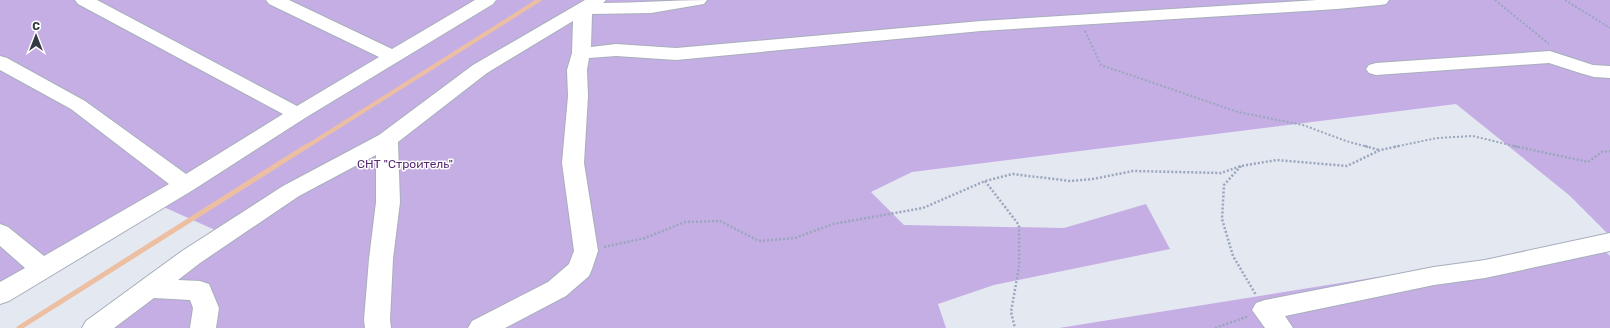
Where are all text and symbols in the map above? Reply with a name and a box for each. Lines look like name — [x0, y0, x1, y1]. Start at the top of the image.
north arrow — [16, 16, 56, 56]
text: С — [32, 20, 40, 33]
park label: СНТ "Строитель" — [357, 157, 453, 171]

